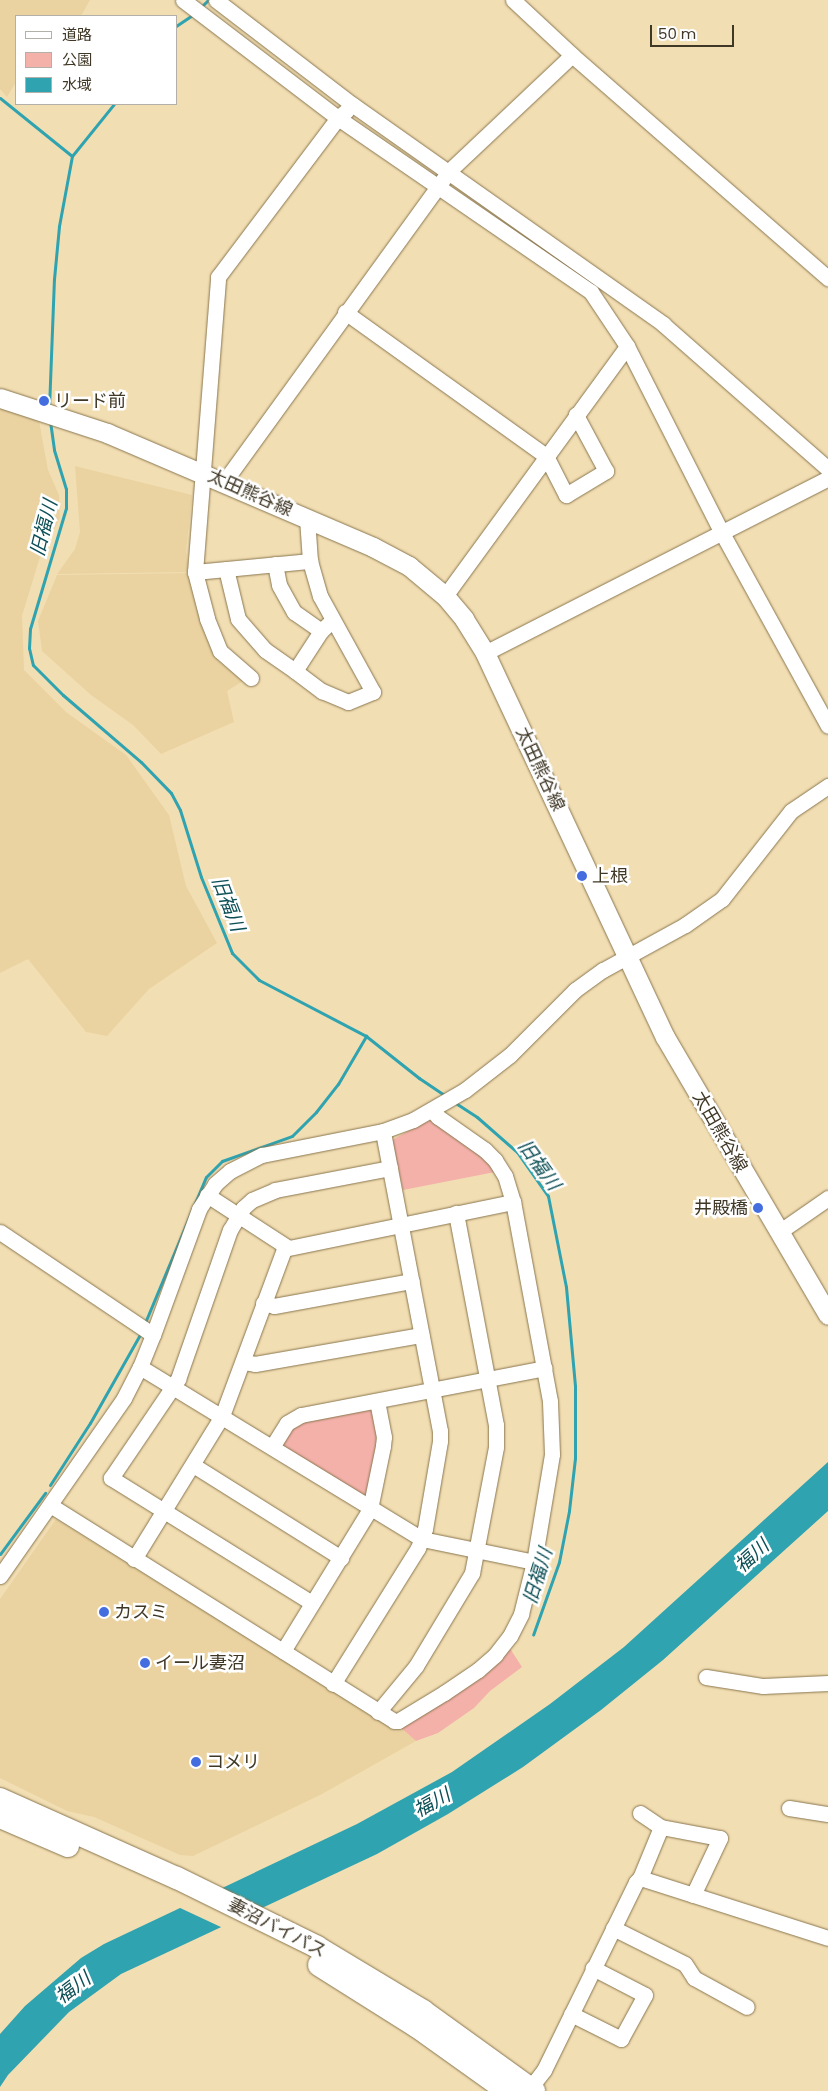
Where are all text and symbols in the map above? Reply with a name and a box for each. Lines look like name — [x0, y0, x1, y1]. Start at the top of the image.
legend — [15, 15, 178, 105]
scale bar — [653, 15, 737, 47]
text: 50 m — [658, 23, 696, 44]
text: 道路 — [62, 24, 92, 45]
text: 公園 — [62, 49, 92, 70]
text: 水域 — [62, 74, 92, 95]
place label: リード前 — [54, 390, 126, 412]
marker: リード前 — [38, 395, 50, 407]
street label: 太田熊谷線 — [204, 465, 296, 521]
water label: 旧福川 — [26, 498, 62, 558]
street label: 太田熊谷線 — [511, 724, 569, 814]
place label: 上根 — [592, 865, 628, 887]
marker: 上根 — [576, 870, 588, 882]
water label: 旧福川 — [207, 873, 249, 935]
street label: 太田熊谷線 — [688, 1088, 752, 1176]
water label: 旧福川 — [513, 1135, 565, 1195]
place label: 井殿橋 — [694, 1197, 748, 1219]
marker: 井殿橋 — [752, 1202, 764, 1214]
water label: 福川 — [730, 1535, 774, 1577]
water label: 旧福川 — [519, 1545, 557, 1607]
place label: カスミ — [114, 1601, 168, 1623]
marker: カスミ — [98, 1606, 110, 1618]
place label: イール妻沼 — [155, 1652, 245, 1674]
marker: イール妻沼 — [139, 1657, 151, 1669]
place label: コメリ — [206, 1751, 260, 1773]
marker: コメリ — [190, 1756, 202, 1768]
water label: 福川 — [410, 1784, 454, 1822]
street label: 妻沼バイパス — [224, 1894, 330, 1962]
water label: 福川 — [51, 1967, 95, 2009]

